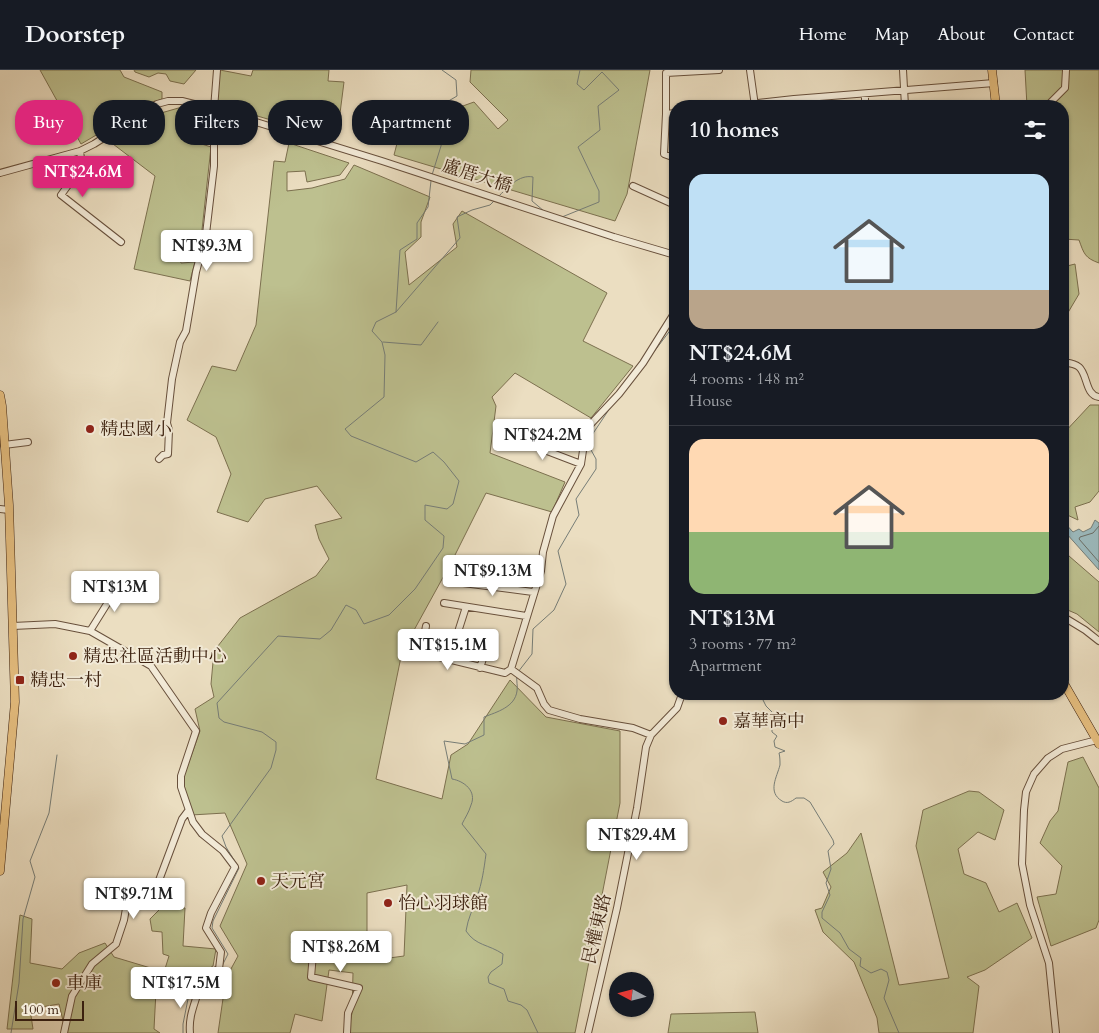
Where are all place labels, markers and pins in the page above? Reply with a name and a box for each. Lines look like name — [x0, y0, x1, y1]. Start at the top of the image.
pin: NT$24.6M — [31, 156, 135, 198]
pin: NT$9.3M — [161, 230, 253, 272]
place label: 精忠國小 — [100, 417, 172, 442]
pin: NT$24.2M — [491, 418, 595, 461]
marker: 精忠國小 — [84, 423, 96, 435]
pin: NT$9.13M — [441, 554, 545, 597]
pin: NT$13M — [74, 570, 156, 613]
pin: NT$15.1M — [396, 628, 500, 671]
place label: 精忠社區活動中心 — [83, 644, 227, 669]
marker: 精忠社區活動中心 — [67, 650, 79, 662]
place label: 精忠一村 — [30, 668, 102, 693]
marker: 精忠一村 — [14, 674, 26, 686]
place label: 嘉華高中 — [733, 709, 805, 734]
marker: 嘉華高中 — [717, 715, 729, 727]
pin: NT$29.4M — [585, 818, 689, 861]
place label: 天元宮 — [271, 869, 325, 894]
marker: 天元宮 — [255, 875, 267, 887]
pin: NT$9.71M — [82, 878, 186, 920]
place label: 怡心羽球館 — [398, 891, 488, 916]
marker: 怡心羽球館 — [382, 897, 394, 909]
pin: NT$8.26M — [289, 930, 393, 973]
pin: NT$17.5M — [129, 966, 233, 1009]
place label: 車庫 — [66, 971, 102, 996]
marker: 車庫 — [50, 977, 62, 989]

